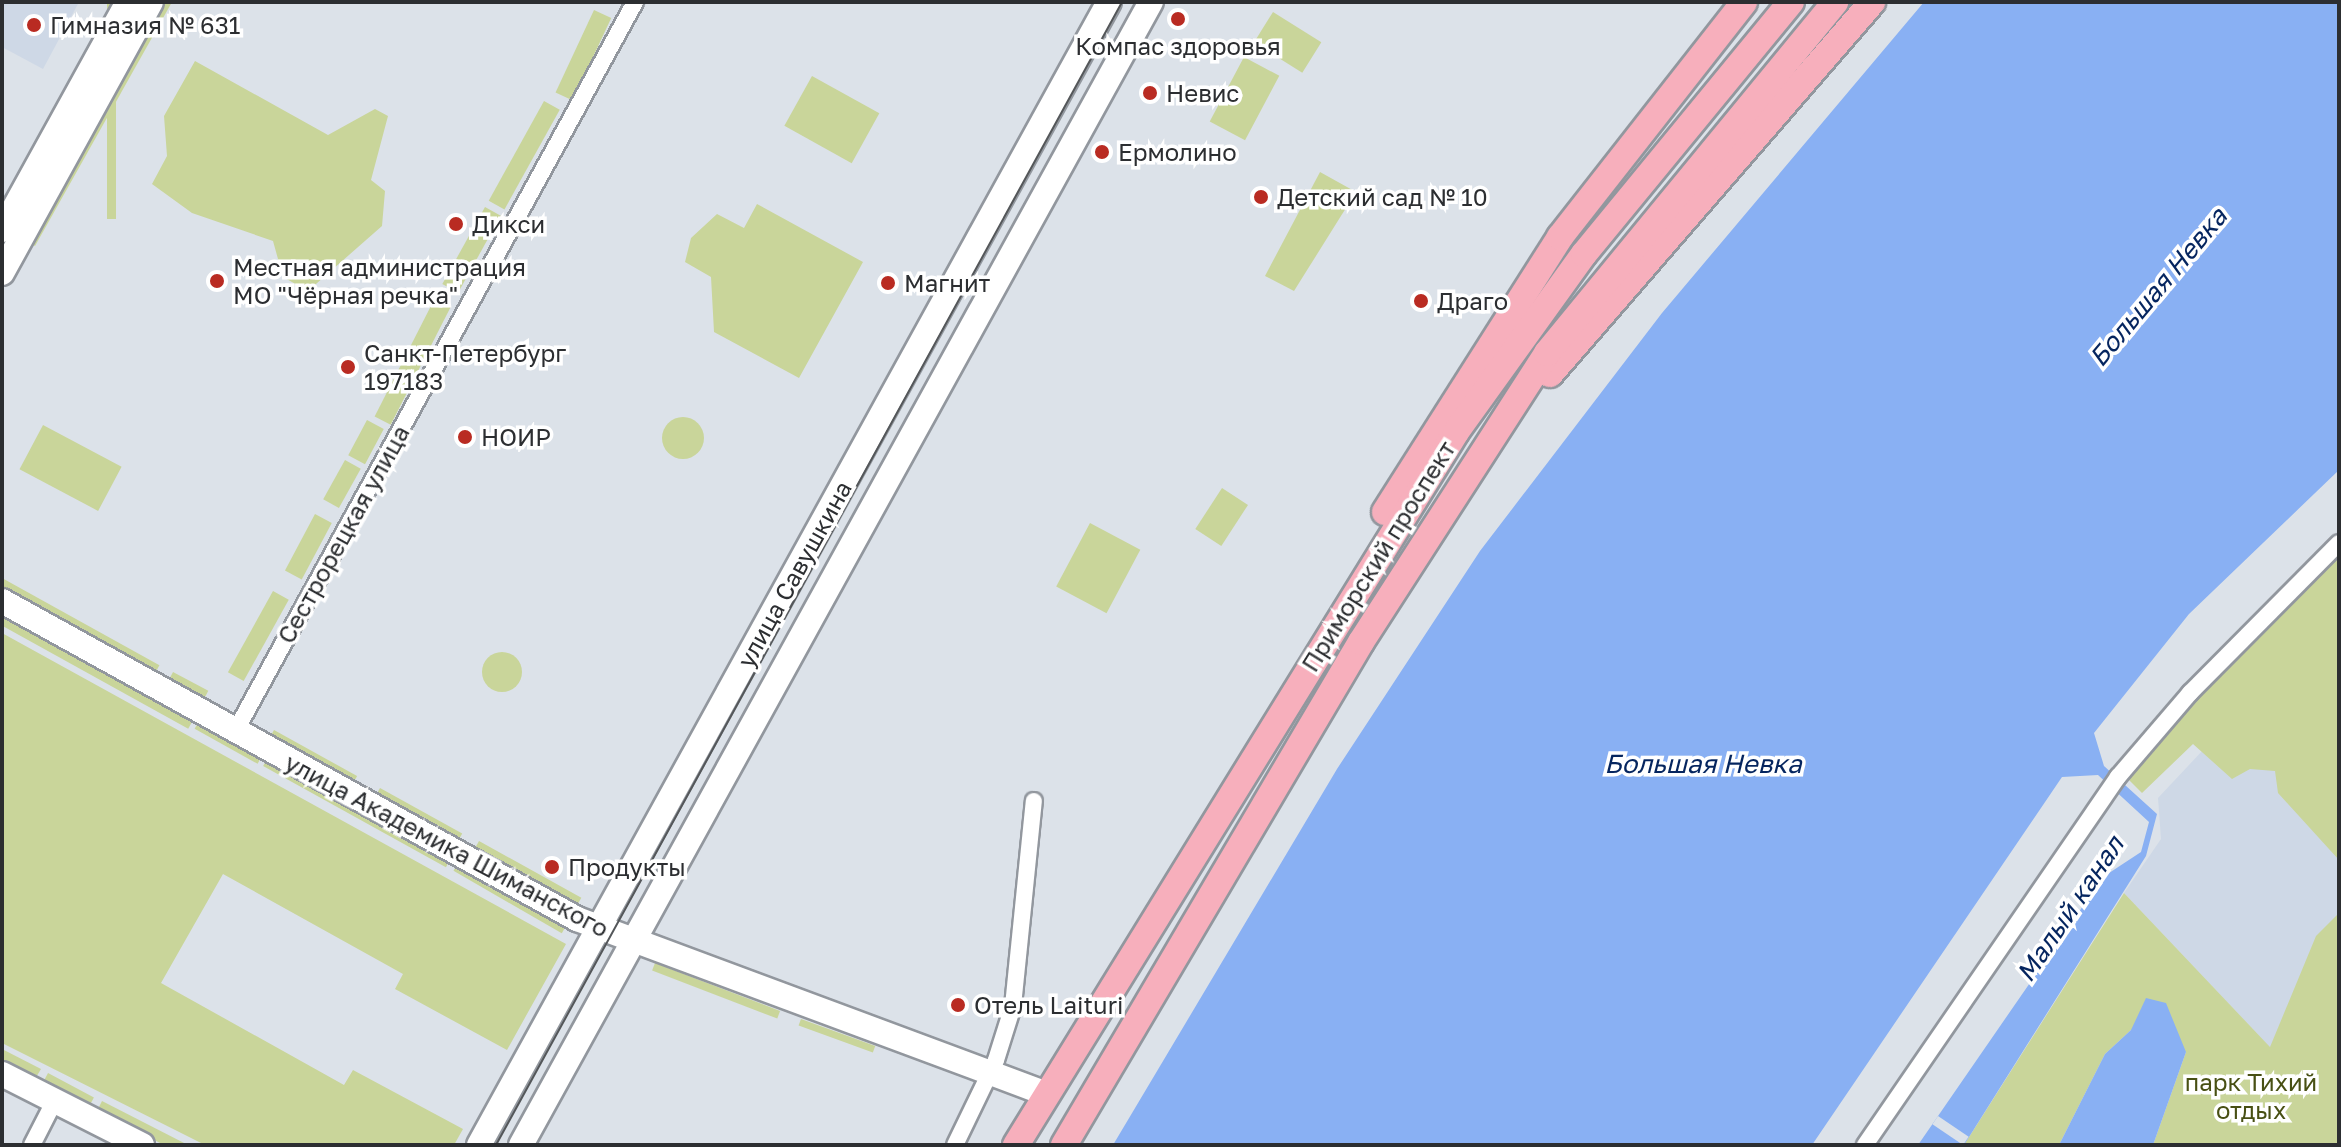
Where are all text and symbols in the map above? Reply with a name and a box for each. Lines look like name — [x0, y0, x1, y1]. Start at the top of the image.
marker: Компас здоровья — [1169, 10, 1187, 28]
place label: Гимназия № 631 — [50, 11, 240, 39]
marker: Гимназия № 631 — [25, 16, 43, 34]
place label: Компас здоровья — [1075, 32, 1281, 60]
place label: Невис — [1166, 79, 1239, 107]
marker: Невис — [1141, 84, 1159, 102]
place label: Ермолино — [1118, 138, 1237, 166]
marker: Ермолино — [1093, 143, 1111, 161]
place label: Детский сад № 10 — [1277, 183, 1488, 211]
marker: Детский сад № 10 — [1252, 188, 1270, 206]
water label: Большая Невка — [2083, 201, 2233, 373]
place label: Дикси — [472, 210, 545, 238]
marker: Дикси — [447, 215, 465, 233]
place label: Местная администрация МО "Чёрная речка" — [233, 253, 526, 309]
place label: Магнит — [904, 269, 990, 297]
marker: Местная администрация МО "Чёрная речка" — [208, 272, 226, 290]
marker: Магнит — [879, 274, 897, 292]
place label: Драго — [1437, 287, 1508, 315]
marker: Драго — [1412, 292, 1430, 310]
place label: Санкт-Петербург 197183 — [364, 339, 566, 395]
marker: Санкт-Петербург 197183 — [339, 358, 357, 376]
street label: Сестрорецкая улица — [271, 420, 415, 648]
place label: НОИР — [481, 423, 551, 451]
marker: НОИР — [456, 428, 474, 446]
street label: Приморский проспект — [1295, 435, 1461, 677]
street label: улица Савушкина — [731, 476, 857, 672]
street label: улица Академика Шиманского — [280, 747, 614, 943]
water label: Большая Невка — [1604, 748, 1802, 780]
water label: Малый канал — [2010, 830, 2130, 988]
place label: Продукты — [568, 853, 686, 881]
marker: Продукты — [543, 858, 561, 876]
place label: Отель Laituri — [974, 991, 1123, 1019]
marker: Отель Laituri — [949, 996, 967, 1014]
park label: парк Тихий отдых — [2185, 1068, 2317, 1124]

